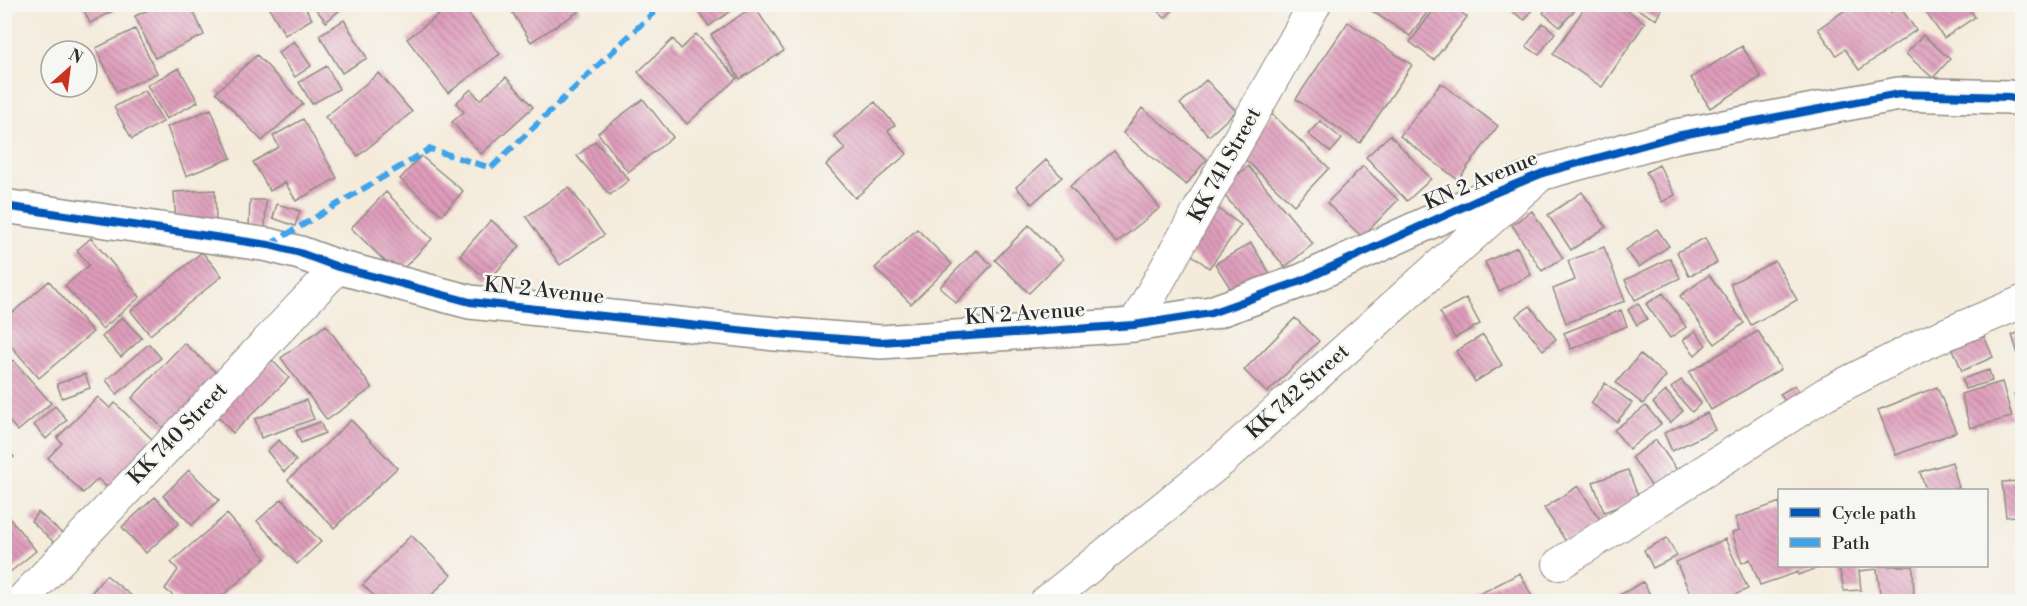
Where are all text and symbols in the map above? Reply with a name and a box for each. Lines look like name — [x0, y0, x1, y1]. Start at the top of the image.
north arrow — [39, 39, 99, 99]
text: N — [65, 45, 86, 69]
street label: KK 741 Street — [1183, 103, 1267, 227]
street label: KN 2 Avenue — [1420, 145, 1542, 217]
street label: KN 2 Avenue — [483, 272, 605, 310]
street label: KN 2 Avenue — [964, 297, 1086, 331]
street label: KK 742 Street — [1241, 338, 1355, 445]
street label: KK 740 Street — [123, 377, 234, 491]
legend — [1778, 489, 1988, 567]
text: Cycle path — [1832, 502, 1916, 525]
text: Path — [1832, 532, 1870, 555]

